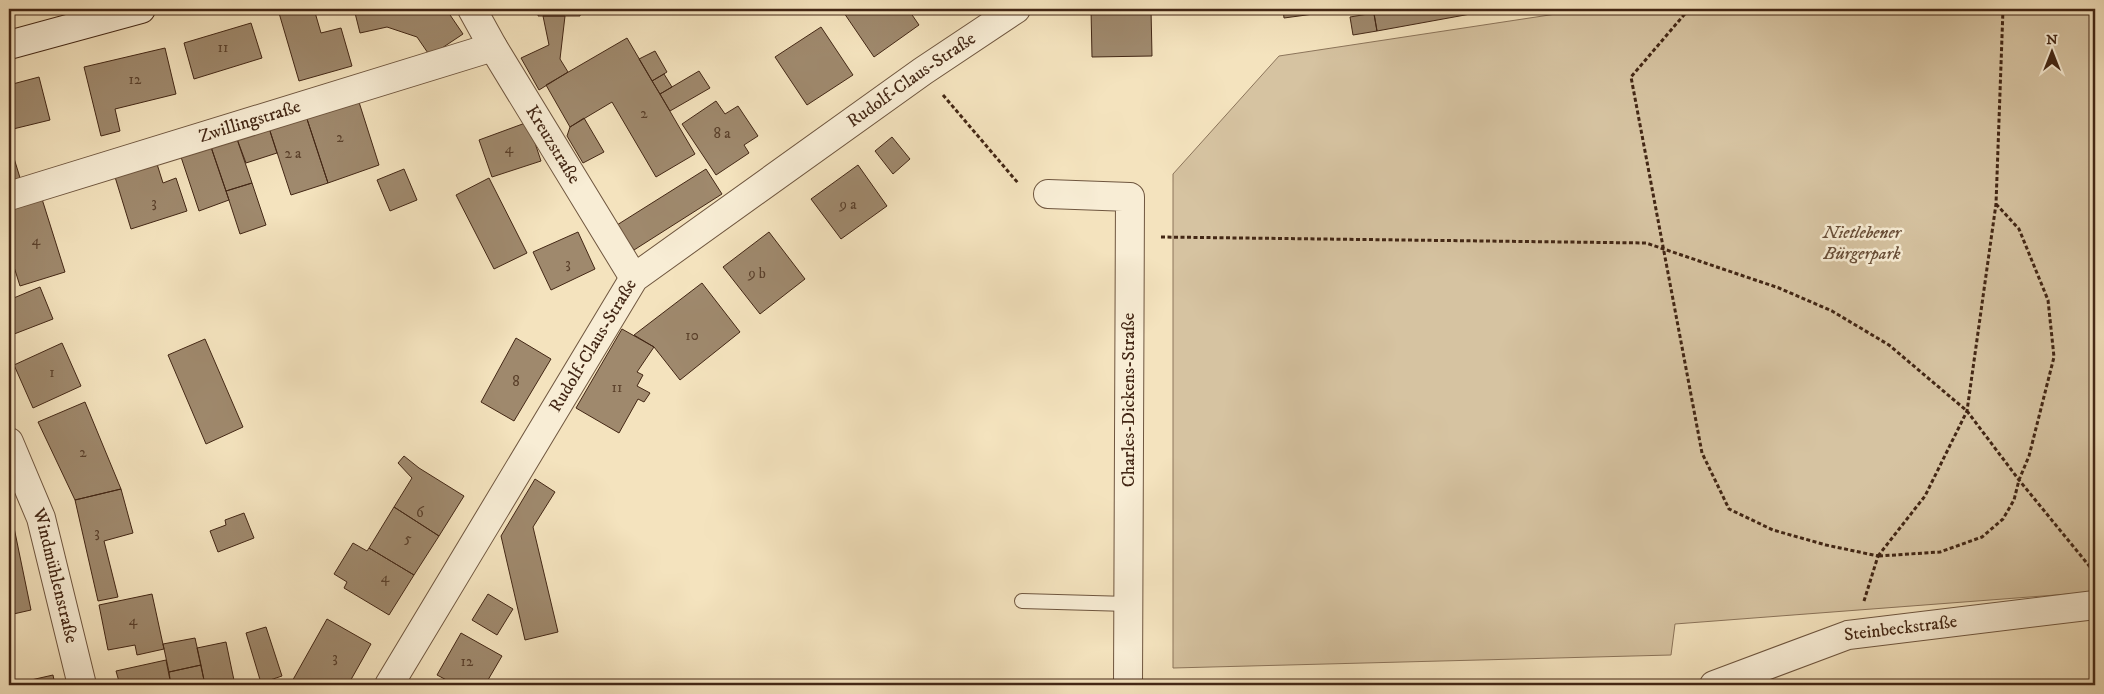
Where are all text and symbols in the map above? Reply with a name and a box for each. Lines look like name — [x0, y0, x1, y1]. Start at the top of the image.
street label: Rudolf-Claus-Straße — [843, 28, 980, 133]
north arrow — [2026, 28, 2076, 78]
text: N — [2046, 31, 2058, 49]
house number: 11 — [217, 38, 229, 57]
house number: 12 — [129, 70, 142, 89]
street label: Zwillingstraße — [196, 96, 303, 148]
street label: Kreuzstraße — [520, 102, 585, 188]
house number: 2 — [640, 104, 648, 123]
house number: 8 a — [713, 124, 731, 143]
house number: 2 — [336, 128, 344, 147]
house number: 4 — [505, 139, 514, 158]
house number: 2 a — [285, 144, 302, 163]
house number: 3 — [151, 193, 157, 212]
house number: 9 a — [838, 195, 857, 214]
park label: Nietlebener Bürgerpark — [1822, 222, 1903, 265]
house number: 4 — [32, 231, 41, 250]
house number: 3 — [565, 254, 571, 273]
house number: 9 b — [747, 264, 766, 283]
street label: Rudolf-Claus-Straße — [545, 275, 642, 416]
street label: Charles-Dickens-Straße — [1118, 313, 1140, 487]
house number: 10 — [685, 326, 699, 345]
house number: 1 — [49, 363, 55, 382]
house number: 8 — [512, 372, 520, 391]
house number: 11 — [611, 378, 623, 397]
house number: 2 — [79, 443, 87, 462]
house number: 6 — [416, 503, 425, 522]
street label: Windmühlenstraße — [27, 504, 82, 645]
house number: 3 — [94, 523, 100, 542]
house number: 5 — [404, 529, 412, 548]
house number: 4 — [381, 568, 390, 587]
house number: 4 — [129, 611, 138, 630]
street label: Steinbeckstraße — [1843, 611, 1958, 646]
house number: 3 — [332, 648, 338, 667]
house number: 12 — [461, 652, 474, 671]

